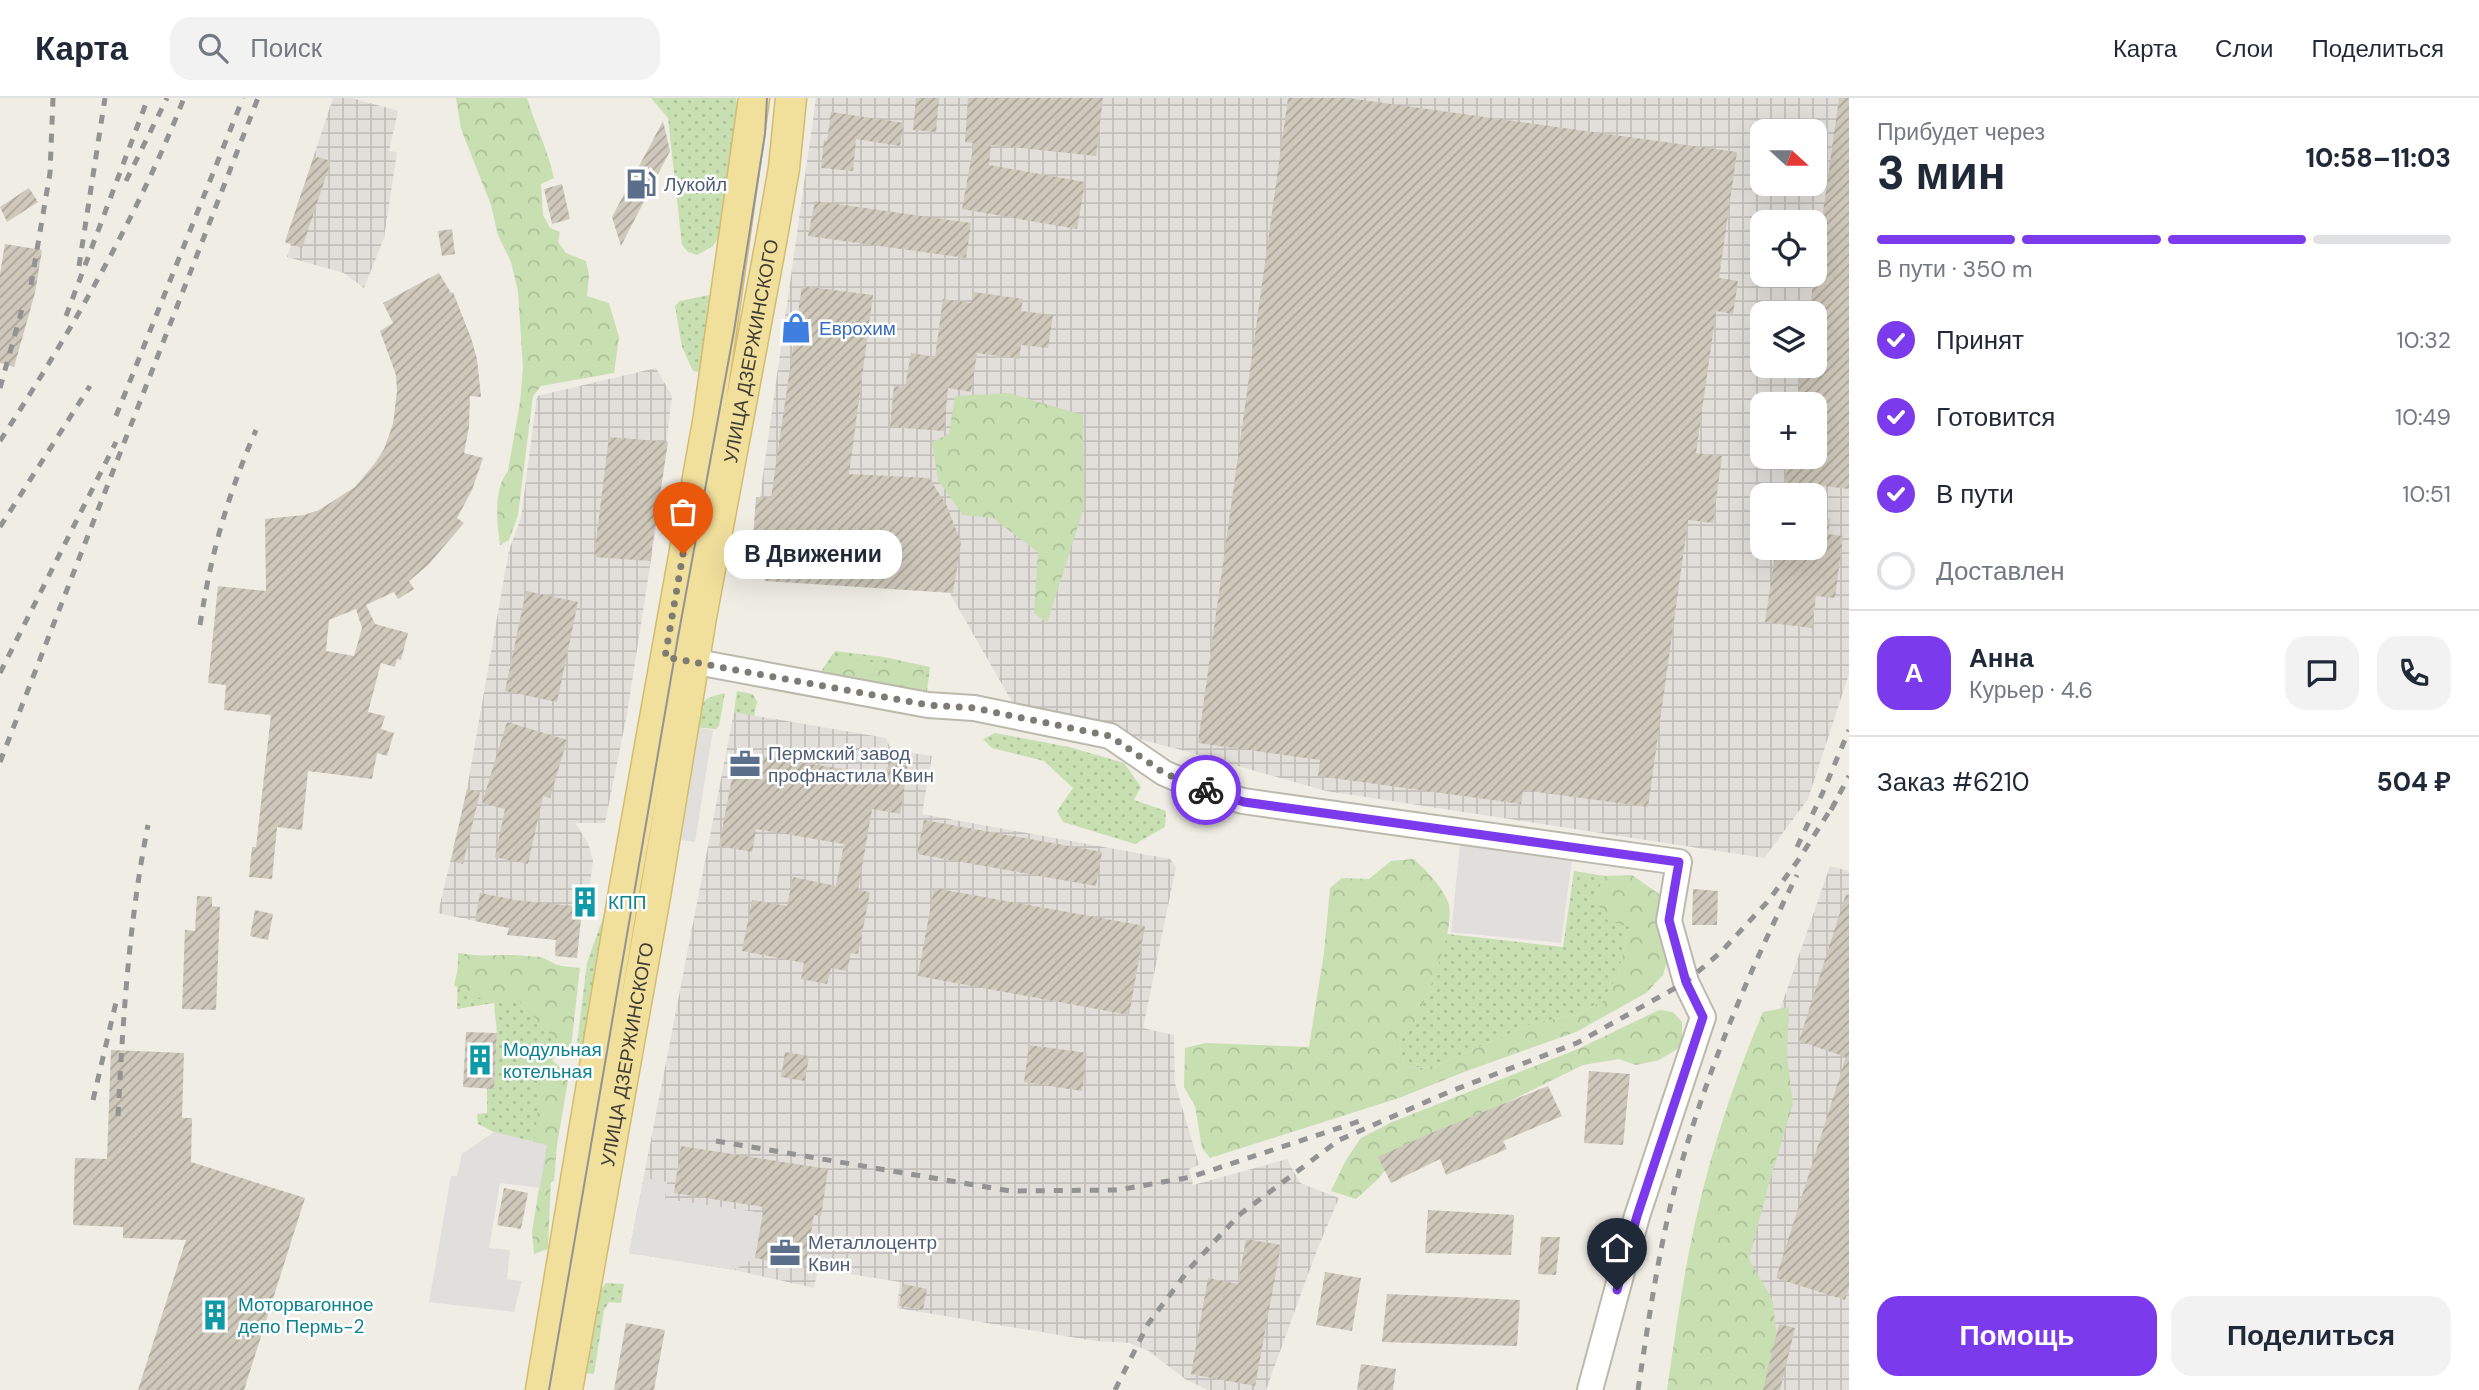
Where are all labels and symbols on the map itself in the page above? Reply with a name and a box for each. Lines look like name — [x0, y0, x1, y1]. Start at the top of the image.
north arrow — [1750, 119, 1827, 196]
fuel station icon: Лукойл — [624, 167, 658, 201]
place label: Лукойл — [664, 172, 727, 197]
street label: УЛИЦА ДЗЕРЖИНСКОГО — [717, 237, 784, 465]
shop icon: Еврохим — [779, 311, 813, 345]
place label: Еврохим — [819, 316, 896, 341]
pin — [653, 482, 713, 554]
callout: В Движении — [725, 530, 903, 578]
place label: Пермский завод профнастила Квин — [768, 741, 934, 788]
office icon: Пермский завод профнастила Квин — [728, 747, 762, 781]
courier — [1171, 755, 1241, 825]
building icon: КПП — [568, 885, 602, 919]
place label: КПП — [608, 890, 646, 915]
street label: УЛИЦА ДЗЕРЖИНСКОГО — [595, 940, 659, 1168]
place label: Модульная котельная — [503, 1037, 602, 1084]
building icon: Модульная котельная — [463, 1043, 497, 1077]
pin — [1587, 1218, 1647, 1290]
place label: Металлоцентр Квин — [808, 1230, 937, 1277]
office icon: Металлоцентр Квин — [768, 1236, 802, 1270]
place label: Моторвагонное депо Пермь-2 — [238, 1292, 373, 1339]
building icon: Моторвагонное депо Пермь-2 — [198, 1298, 232, 1332]

